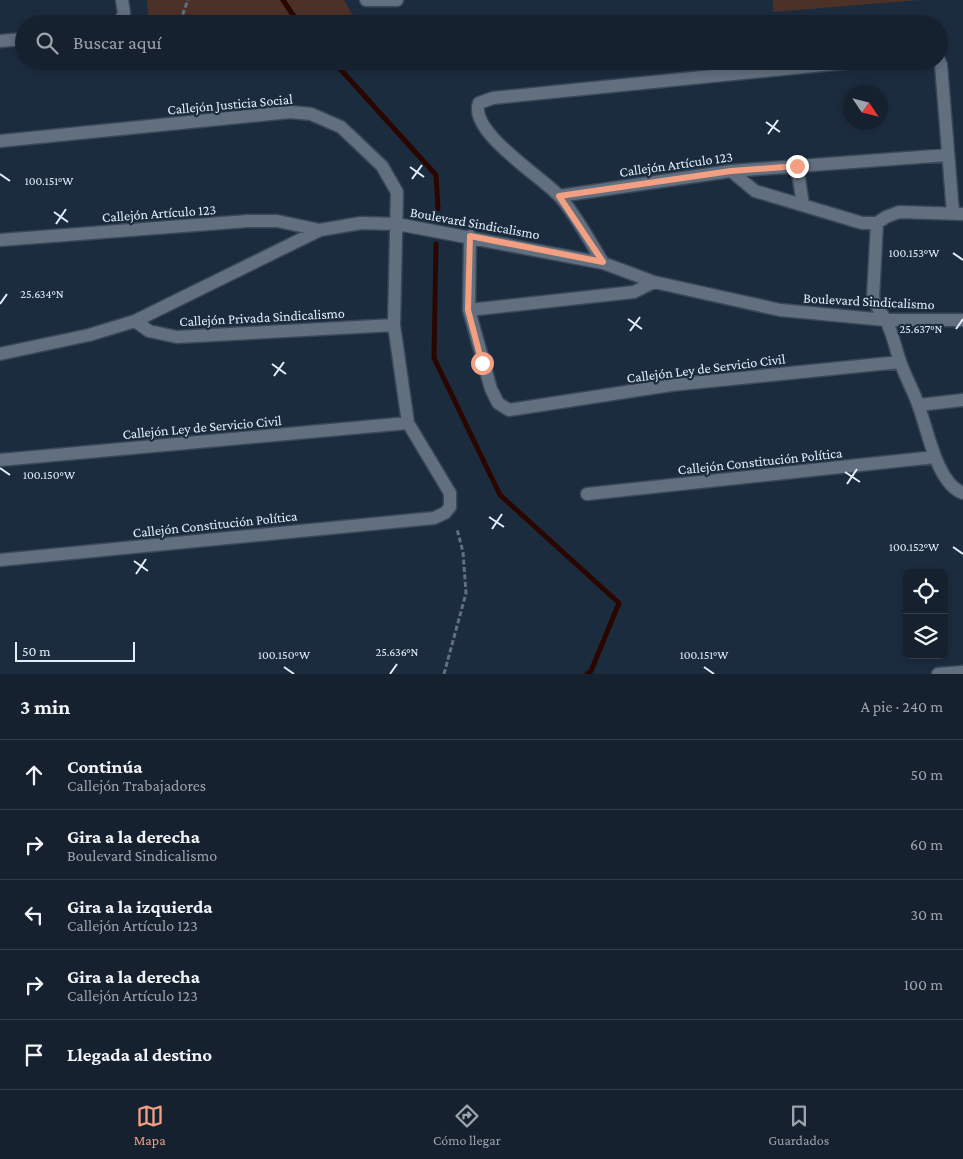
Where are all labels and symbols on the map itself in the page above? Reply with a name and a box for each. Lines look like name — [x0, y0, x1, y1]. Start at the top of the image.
north arrow — [843, 85, 888, 130]
street label: Callejón Justicia Social — [167, 91, 294, 118]
street label: Callejón Artículo 123 — [618, 148, 734, 181]
route end — [786, 155, 809, 178]
text: 100.151°W — [25, 174, 73, 188]
street label: Callejón Artículo 123 — [101, 201, 217, 226]
street label: Boulevard Sindicalismo — [409, 204, 541, 242]
text: 100.153°W — [889, 246, 939, 260]
text: 25.634°N — [20, 287, 64, 301]
street label: Boulevard Sindicalismo — [803, 290, 935, 312]
street label: Callejón Privada Sindicalismo — [179, 305, 345, 330]
text: 25.637°N — [900, 322, 943, 336]
street label: Callejón Ley de Servicio Civil — [626, 350, 787, 387]
route start — [471, 352, 494, 375]
street label: Callejón Ley de Servicio Civil — [122, 412, 283, 443]
street label: Callejón Constitución Política — [677, 444, 844, 479]
text: 100.150°W — [23, 468, 75, 482]
street label: Callejón Constitución Política — [132, 507, 299, 542]
text: 100.152°W — [889, 540, 939, 554]
scale bar — [15, 639, 135, 662]
text: 25.636°N — [375, 645, 419, 659]
text: 100.150°W — [258, 648, 310, 662]
text: 100.151°W — [680, 648, 728, 662]

